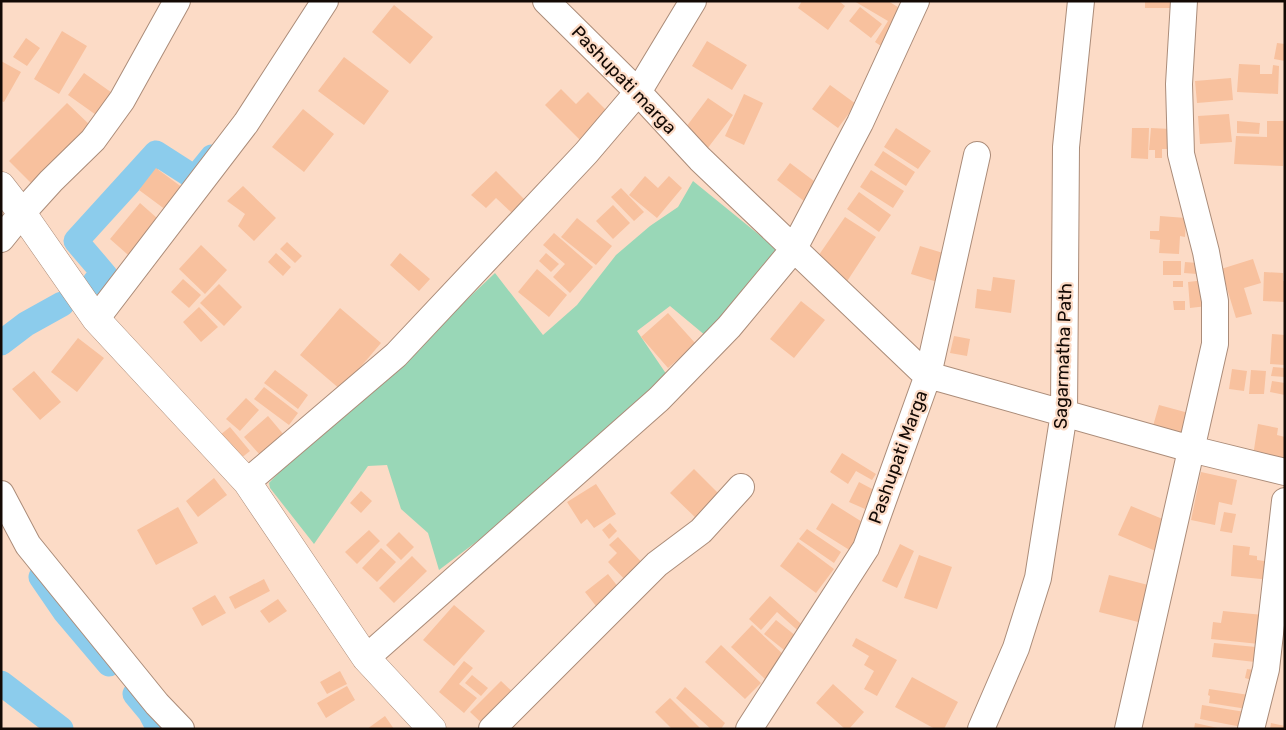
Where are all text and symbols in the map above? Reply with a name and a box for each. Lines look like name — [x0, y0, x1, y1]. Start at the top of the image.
street label: Pashupati marga — [567, 21, 681, 139]
street label: Sagarmatha Path — [1049, 283, 1077, 429]
street label: Pashupati Marga — [864, 387, 932, 527]

